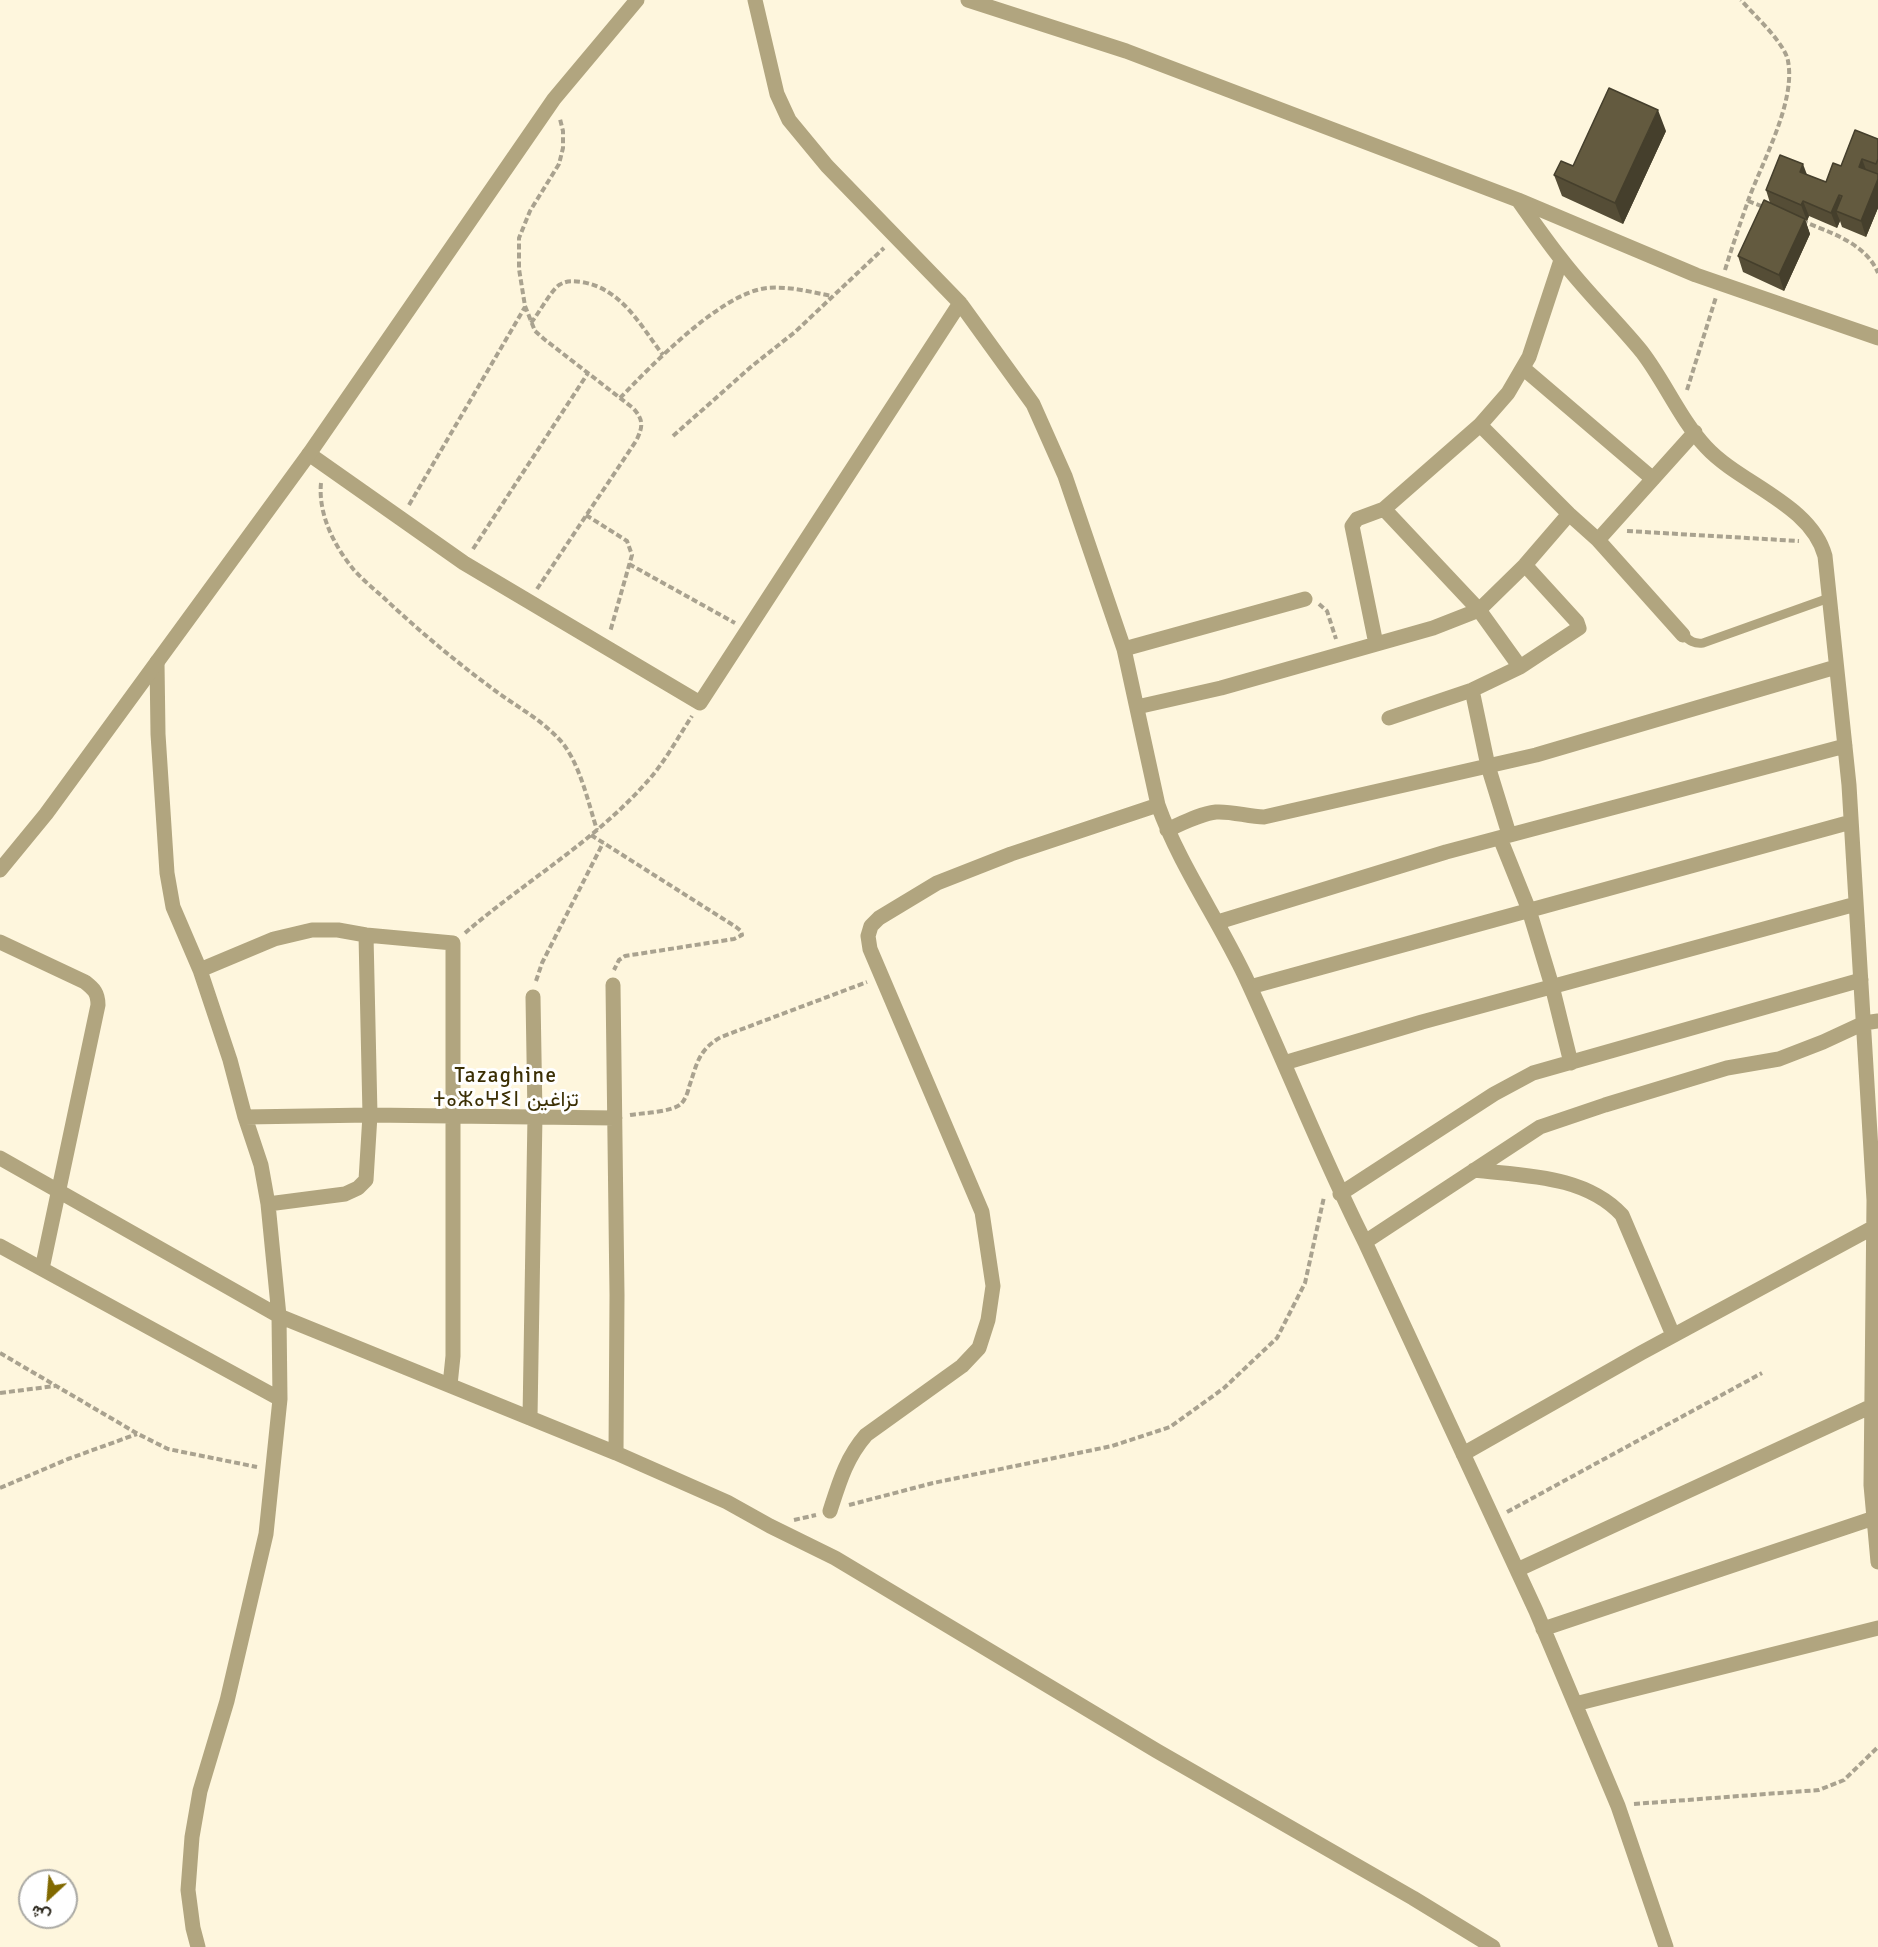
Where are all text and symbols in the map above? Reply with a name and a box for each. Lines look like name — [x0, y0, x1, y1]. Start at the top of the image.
district label: Tazaghine ⵜⴰⵣⴰⵖⵉⵏ تزاغين — [439, 1063, 573, 1113]
north arrow — [18, 1869, 78, 1929]
text: ش — [28, 1900, 54, 1927]

